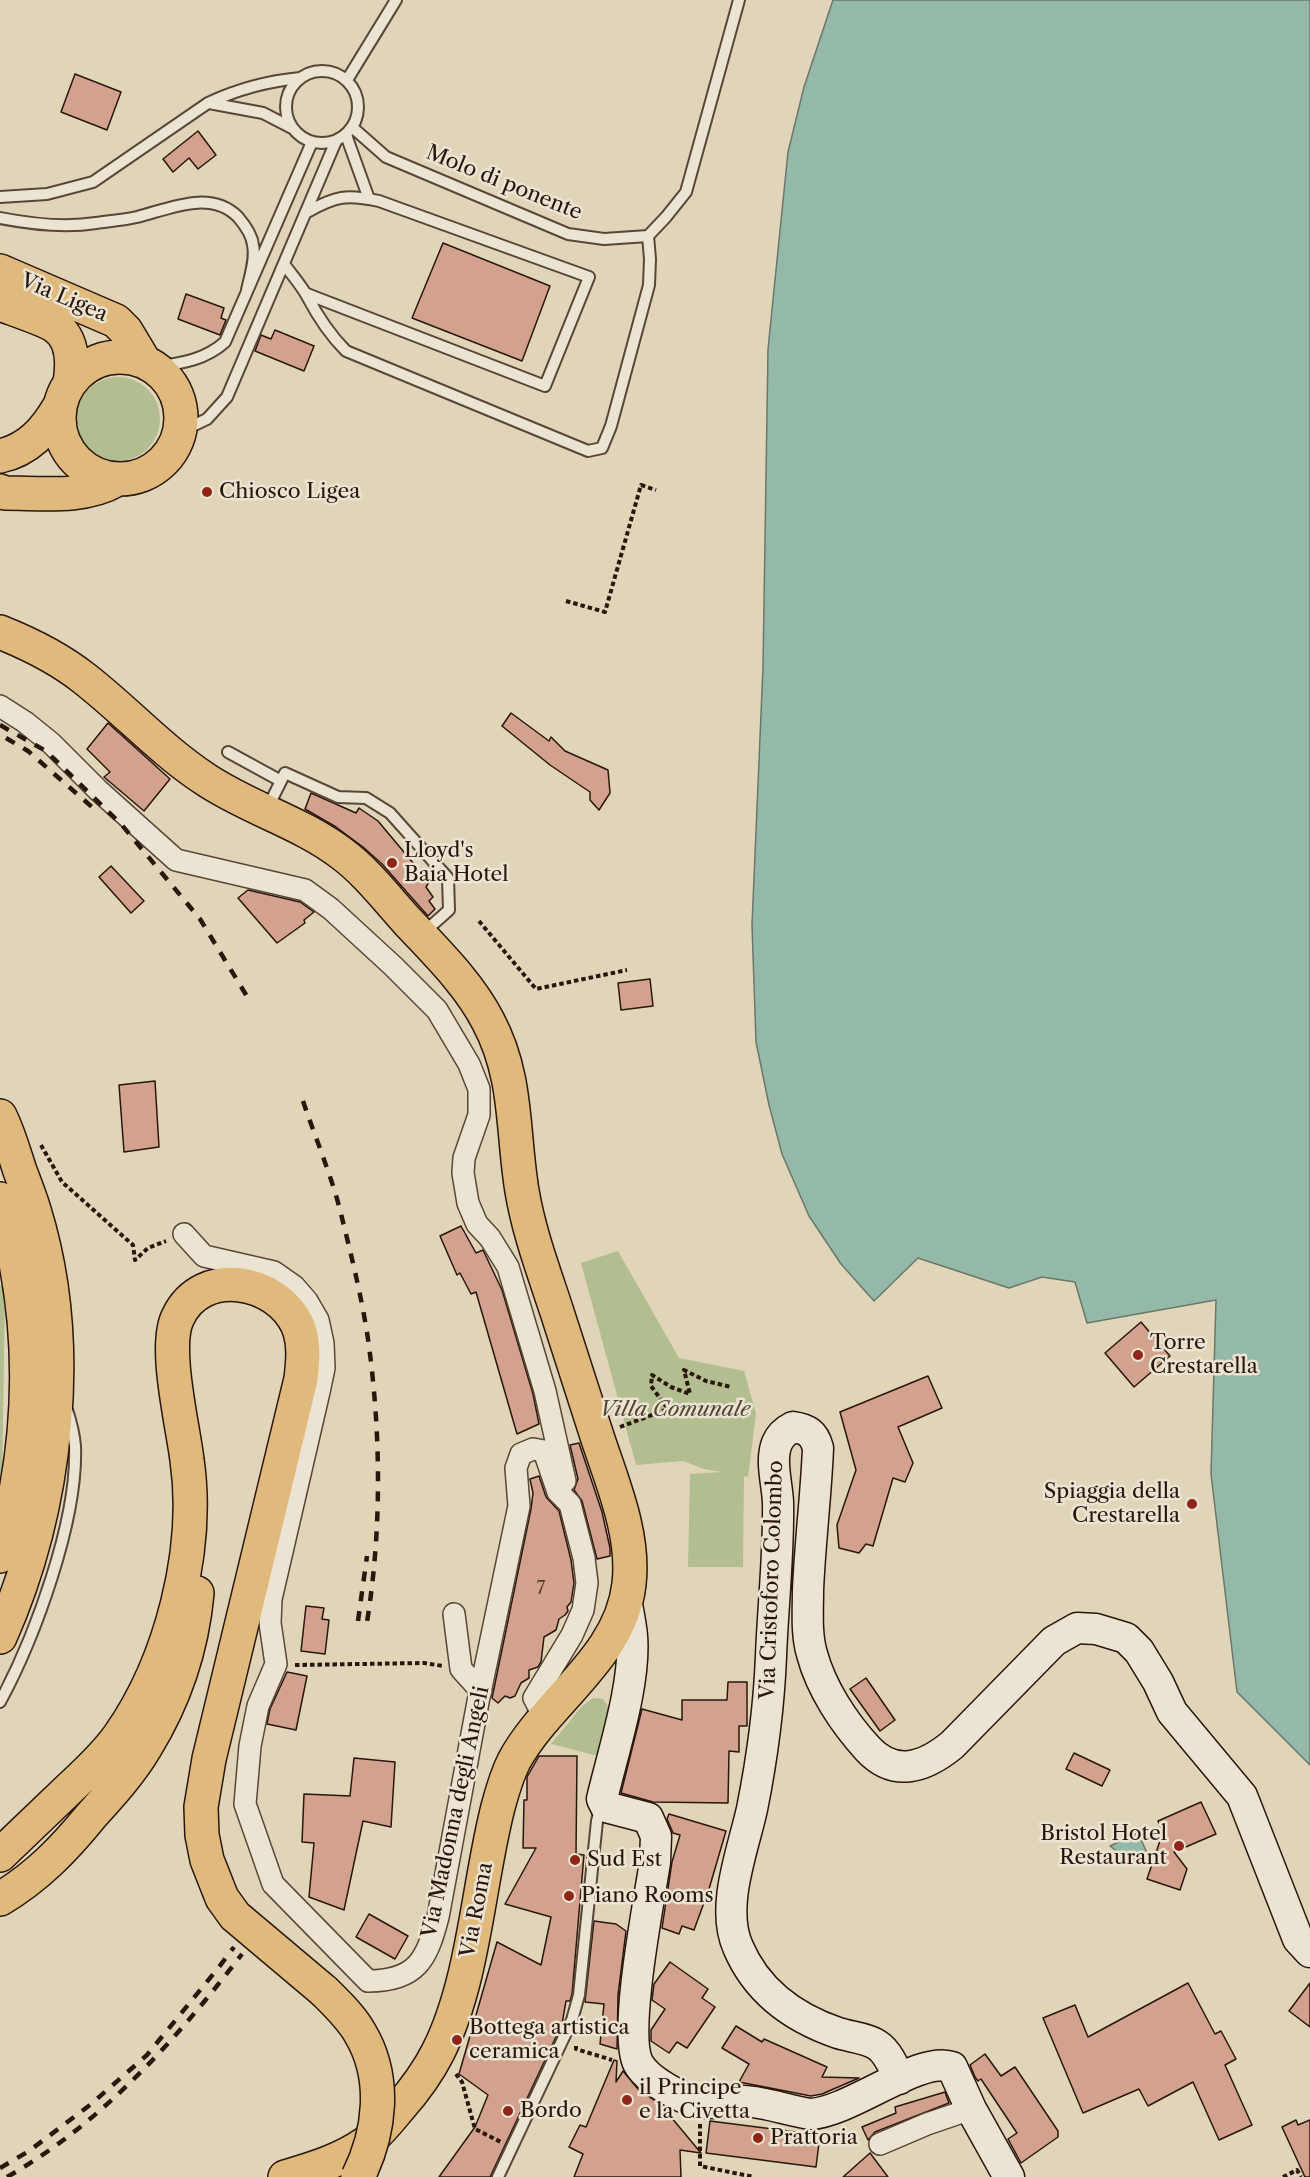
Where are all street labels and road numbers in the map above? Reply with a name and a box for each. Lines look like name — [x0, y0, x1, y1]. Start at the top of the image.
street label: Molo di ponente — [422, 140, 586, 226]
street label: Via Ligea — [17, 268, 111, 328]
street label: Via Cristoforo Colombo — [755, 1460, 789, 1700]
street label: Via Madonna degli Angeli — [417, 1684, 495, 1940]
street label: Via Roma — [455, 1860, 499, 1960]

